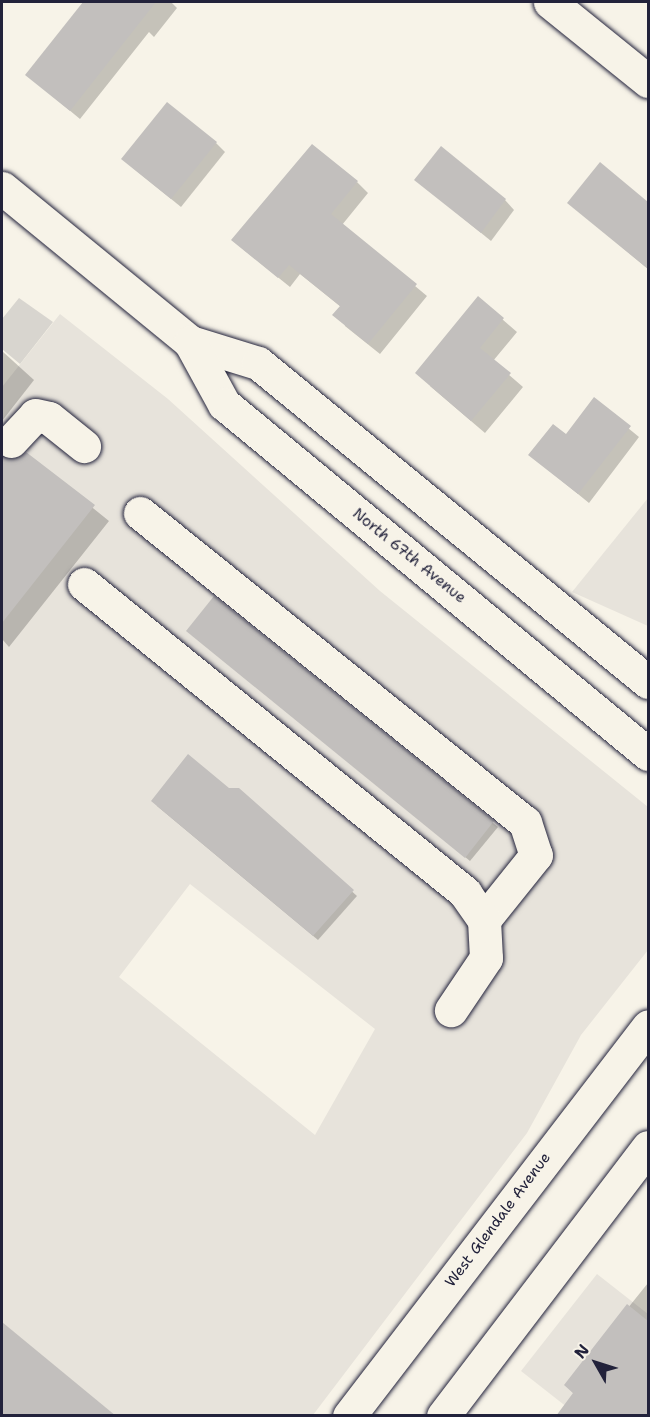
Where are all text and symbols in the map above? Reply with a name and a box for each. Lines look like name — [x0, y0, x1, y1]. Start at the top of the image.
street label: North 67th Avenue — [349, 505, 469, 607]
street label: West Glendale Avenue — [442, 1149, 554, 1291]
north arrow — [566, 1333, 626, 1393]
text: N — [569, 1340, 594, 1363]

